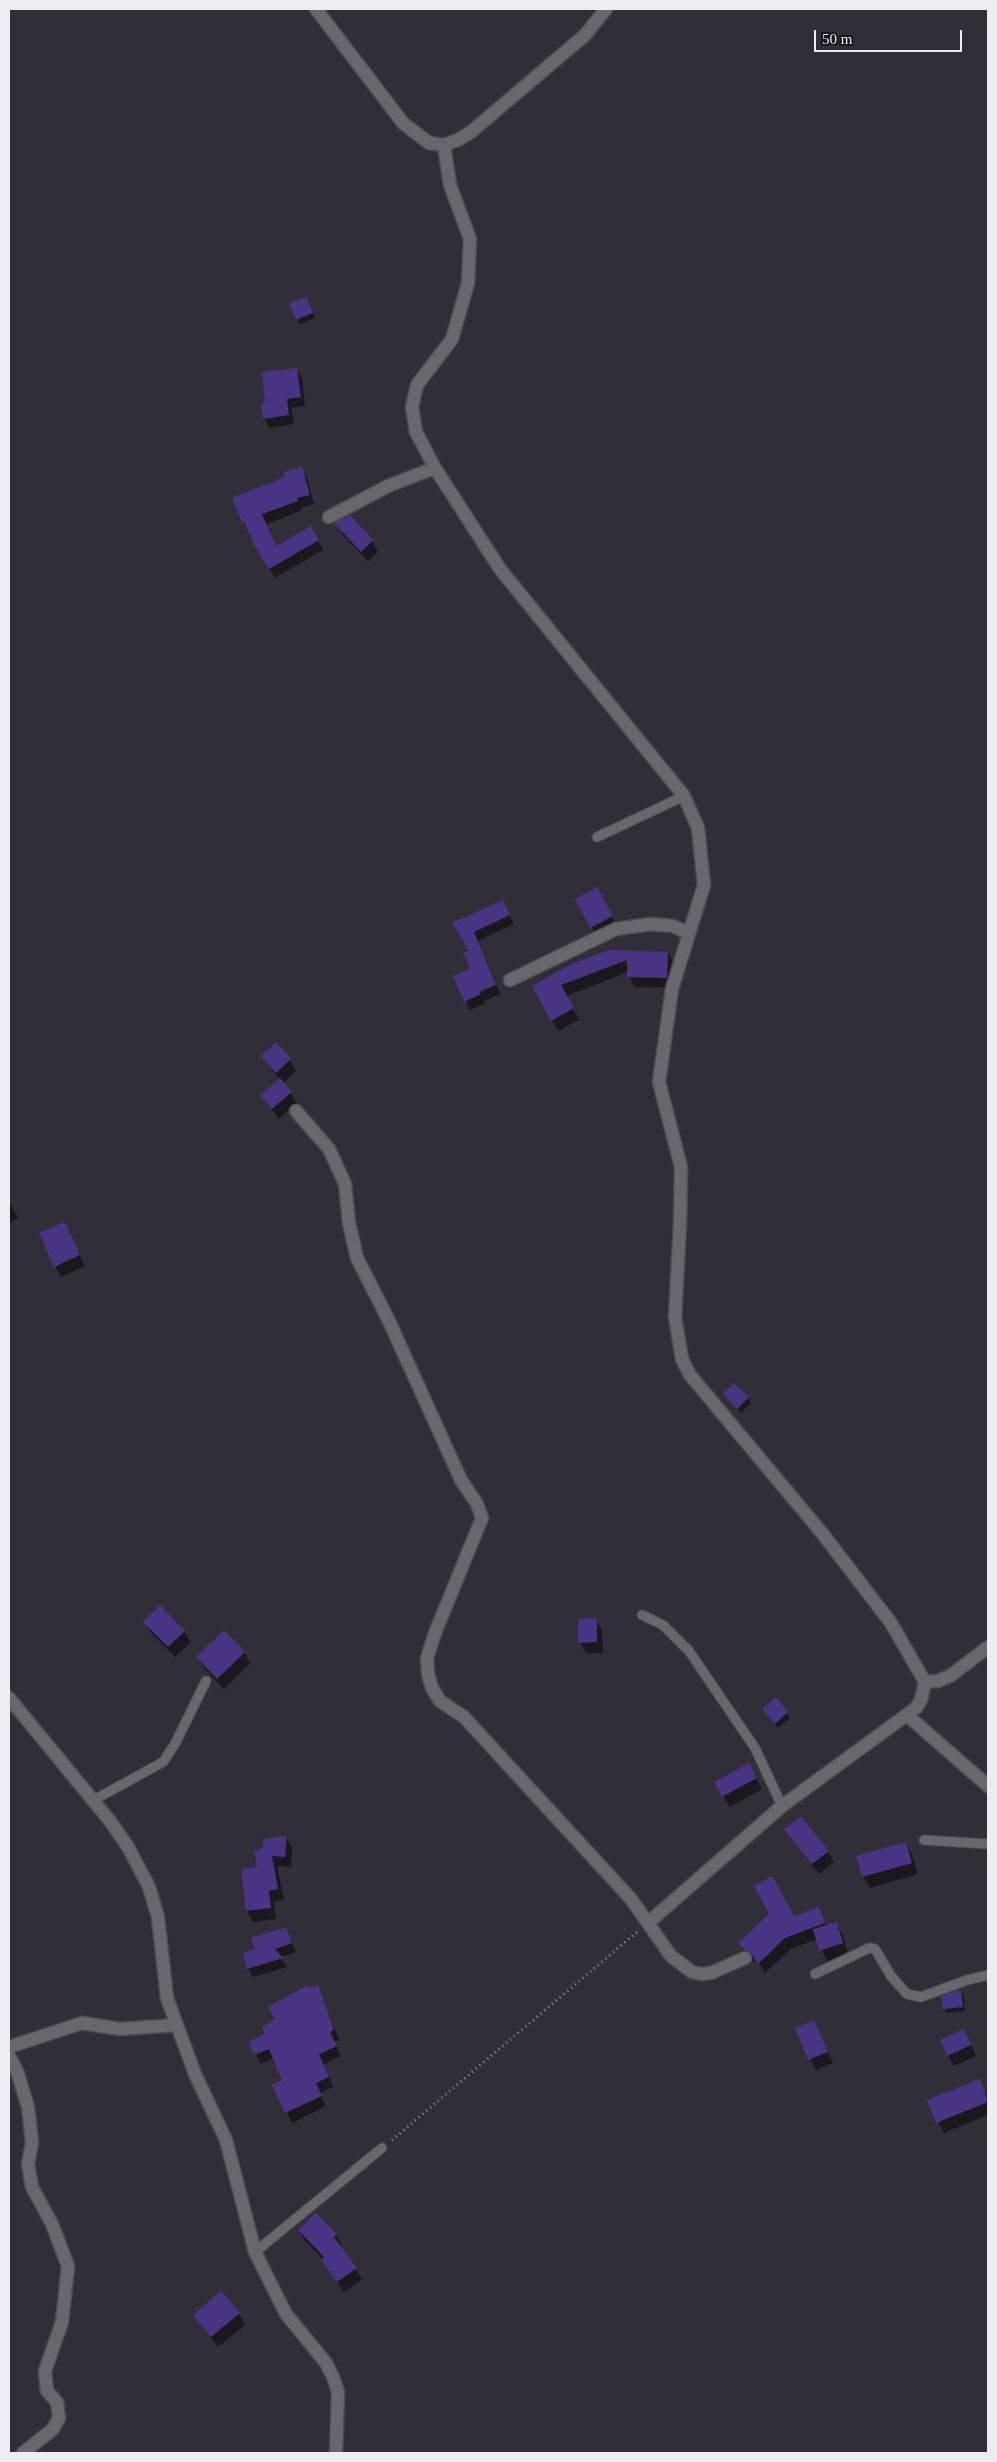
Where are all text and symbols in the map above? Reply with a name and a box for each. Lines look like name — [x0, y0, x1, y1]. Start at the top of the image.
scale bar — [817, 20, 964, 52]
text: 50 m — [822, 31, 852, 47]

